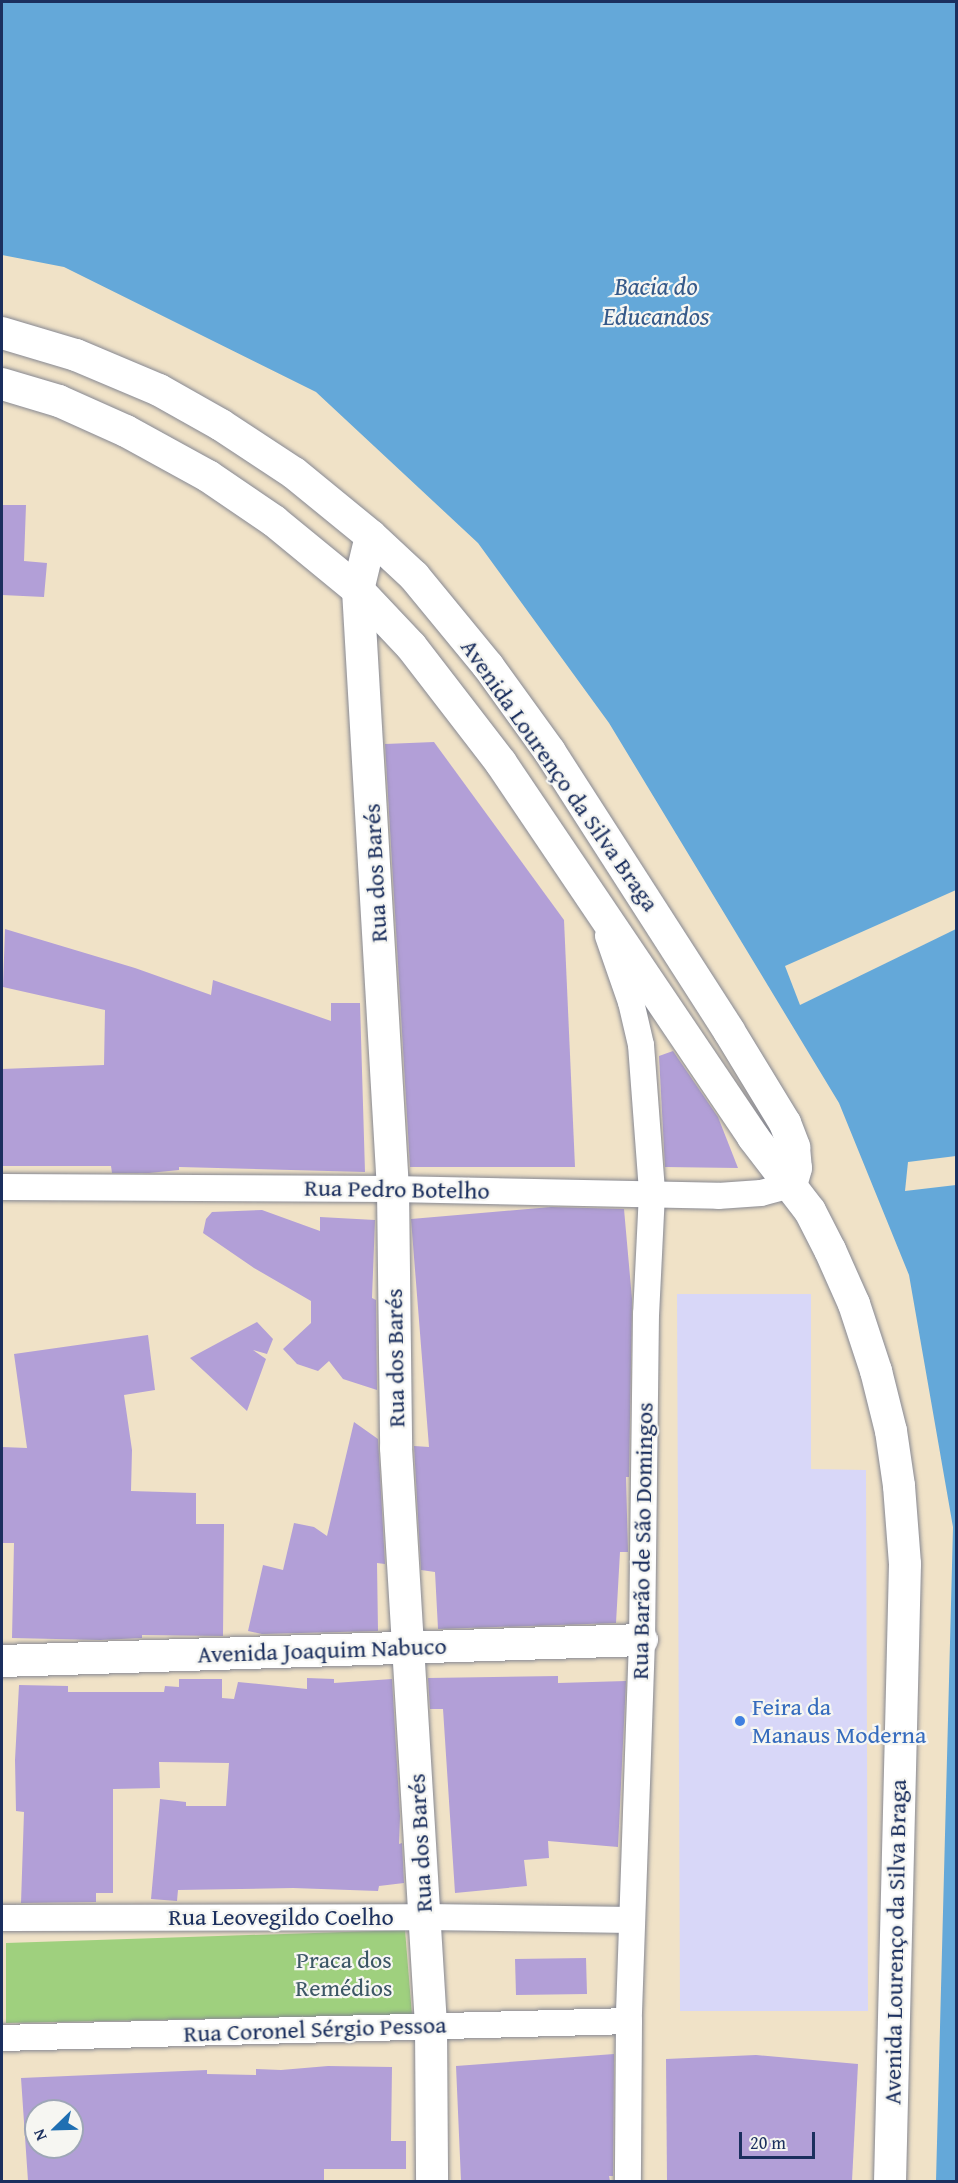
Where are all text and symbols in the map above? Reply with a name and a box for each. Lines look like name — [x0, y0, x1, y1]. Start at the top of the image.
water label: Bacia do Educandos — [603, 270, 709, 332]
street label: Avenida Lourenço da Silva Braga — [455, 633, 665, 917]
street label: Rua dos Barés — [357, 803, 393, 943]
street label: Rua Pedro Botelho — [304, 1173, 490, 1205]
street label: Rua dos Barés — [379, 1288, 411, 1428]
street label: Rua Barão de São Domingos — [625, 1402, 659, 1680]
street label: Avenida Joaquim Nabuco — [197, 1631, 447, 1669]
place label: Feira da Manaus Moderna — [752, 1693, 926, 1749]
marker: Feira da Manaus Moderna — [733, 1714, 747, 1728]
street label: Rua dos Barés — [402, 1773, 438, 1913]
street label: Avenida Lourenço da Silva Braga — [878, 1779, 912, 2105]
street label: Rua Leovegildo Coelho — [168, 1903, 394, 1931]
park label: Praca dos Remédios — [295, 1946, 393, 2002]
street label: Rua Coronel Sérgio Pessoa — [183, 2010, 447, 2048]
north arrow — [24, 2099, 84, 2159]
scale bar — [742, 2120, 818, 2158]
text: N — [26, 2126, 52, 2145]
text: 20 m — [750, 2129, 786, 2156]

